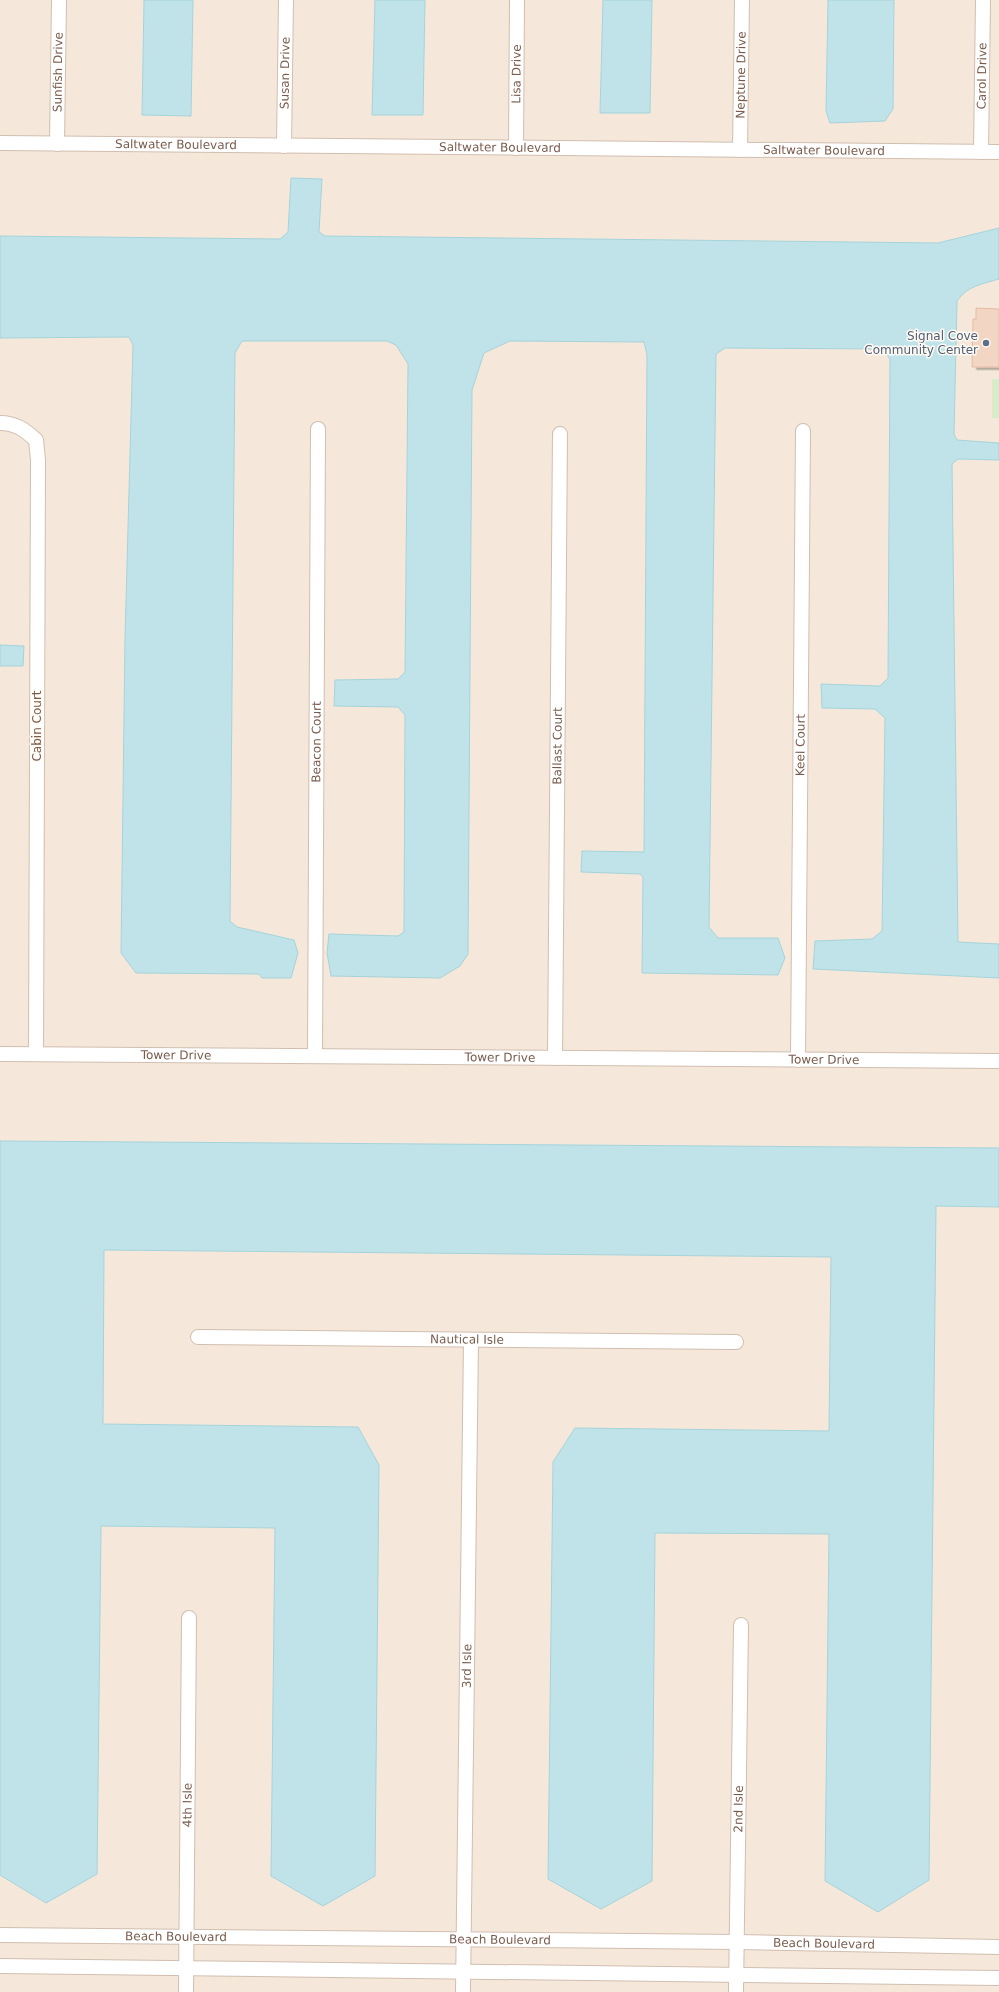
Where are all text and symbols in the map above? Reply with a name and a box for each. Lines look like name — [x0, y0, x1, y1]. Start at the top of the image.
street label: Neptune Drive — [733, 31, 749, 119]
street label: Sunfish Drive — [50, 32, 66, 112]
street label: Susan Drive — [278, 37, 292, 109]
street label: Carol Drive — [975, 42, 989, 110]
street label: Lisa Drive — [509, 44, 524, 104]
street label: Saltwater Boulevard — [115, 137, 237, 152]
street label: Saltwater Boulevard — [439, 140, 561, 155]
street label: Saltwater Boulevard — [763, 143, 885, 158]
place label: Signal Cove Community Center — [864, 329, 978, 357]
marker: Signal Cove Community Center — [981, 338, 991, 348]
street label: Cabin Court — [30, 690, 44, 762]
street label: Beacon Court — [309, 701, 324, 783]
street label: Ballast Court — [550, 707, 565, 785]
street label: Keel Court — [793, 714, 808, 776]
street label: Tower Drive — [140, 1048, 211, 1062]
street label: Tower Drive — [464, 1050, 535, 1065]
street label: Tower Drive — [788, 1053, 859, 1067]
street label: Nautical Isle — [430, 1332, 504, 1347]
street label: 3rd Isle — [460, 1644, 474, 1688]
street label: 4th Isle — [180, 1783, 195, 1827]
street label: 2nd Isle — [731, 1785, 746, 1833]
street label: Beach Boulevard — [125, 1929, 227, 1944]
street label: Beach Boulevard — [449, 1932, 551, 1947]
street label: Beach Boulevard — [773, 1936, 875, 1952]

